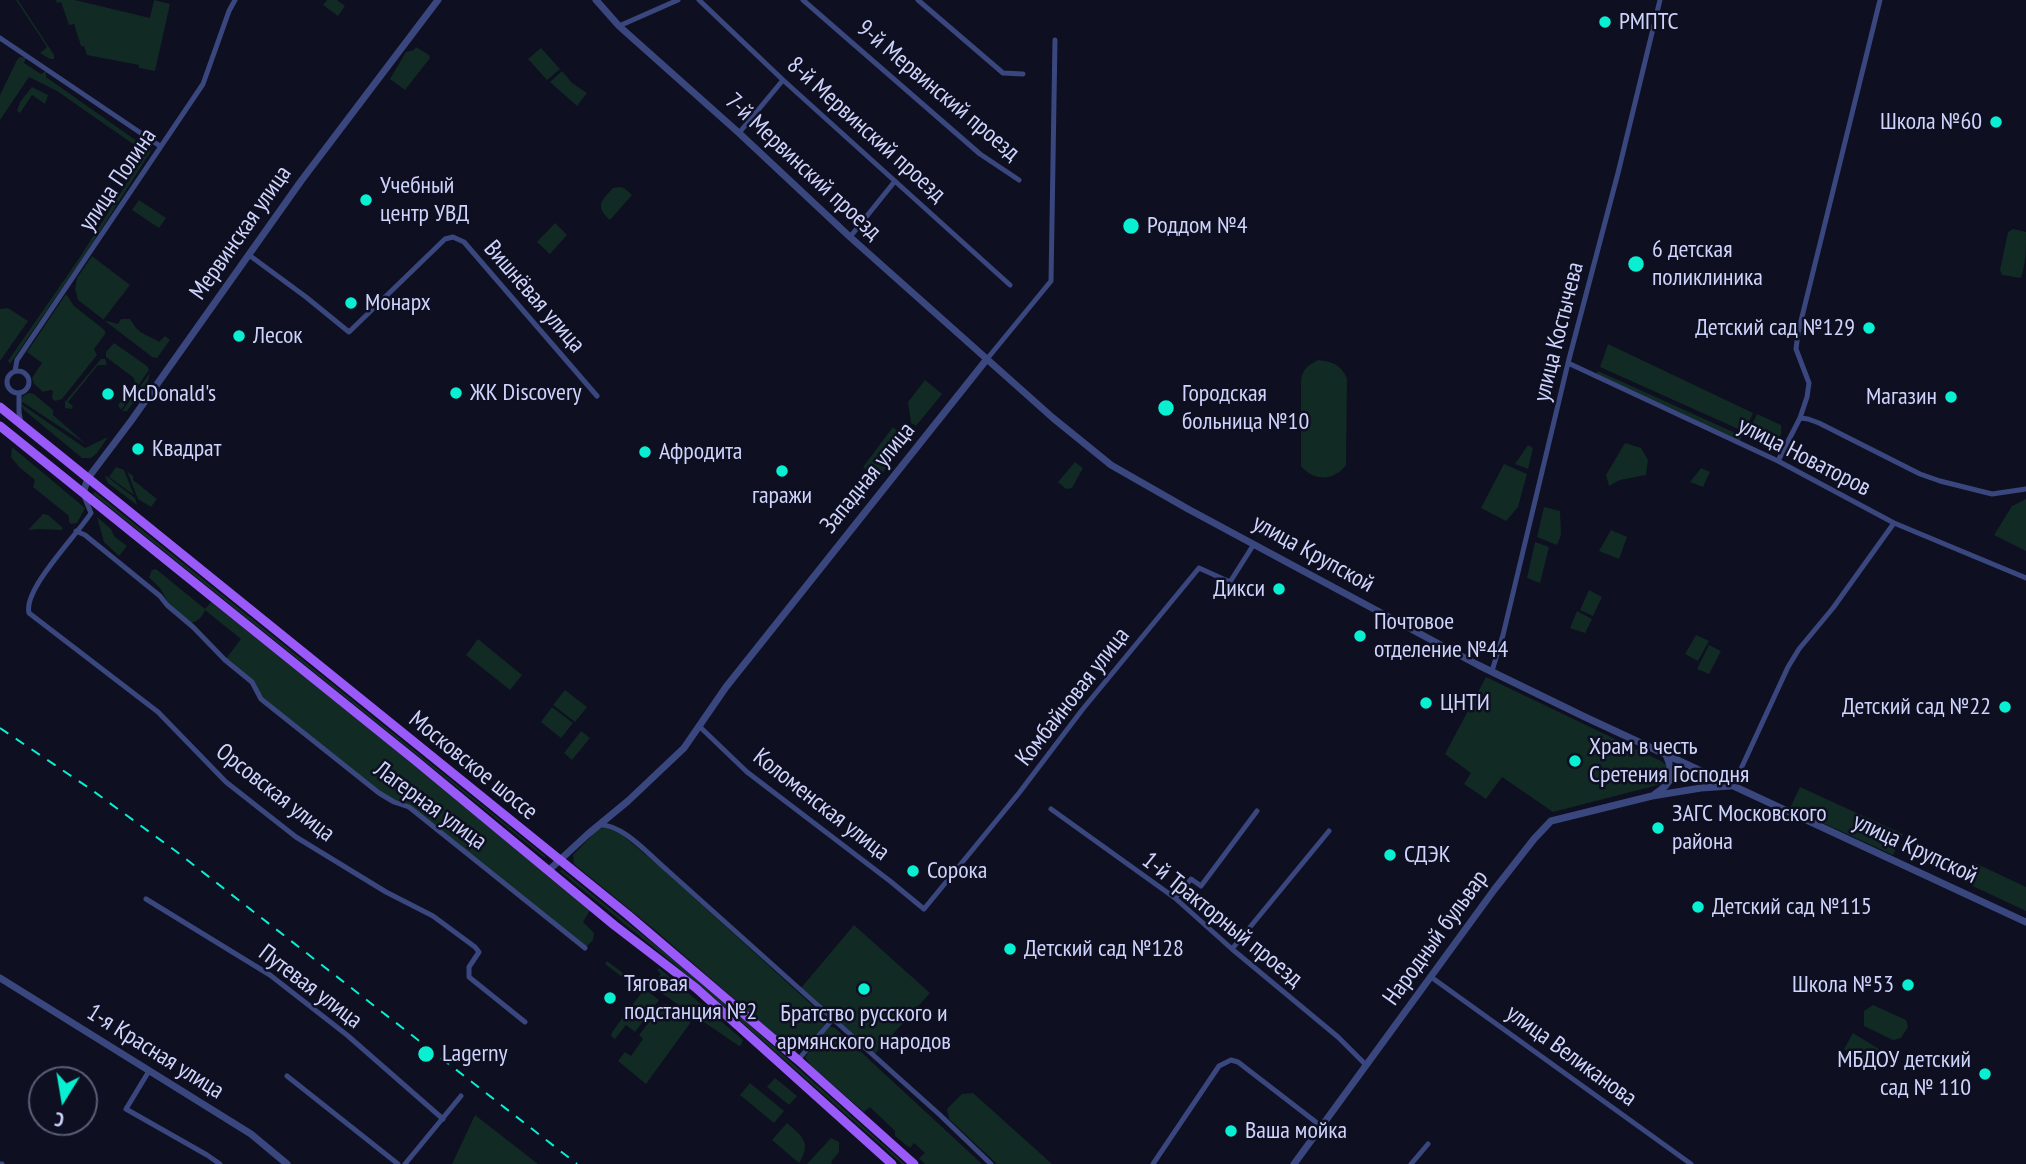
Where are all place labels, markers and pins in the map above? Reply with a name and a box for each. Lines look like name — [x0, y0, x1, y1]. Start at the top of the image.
place label: РМПТС — [1619, 8, 1679, 36]
marker: РМПТС — [1597, 14, 1613, 30]
place label: Школа №60 — [1880, 108, 1982, 136]
marker: Школа №60 — [1988, 114, 2004, 130]
place label: Учебный центр УВД — [380, 172, 469, 228]
marker: Учебный центр УВД — [358, 192, 374, 208]
place label: Роддом №4 — [1147, 212, 1248, 240]
marker: Роддом №4 — [1121, 216, 1141, 236]
place label: 6 детская поликлиника — [1652, 236, 1763, 292]
marker: 6 детская поликлиника — [1626, 254, 1646, 274]
place label: Монарх — [365, 289, 431, 317]
marker: Монарх — [343, 295, 359, 311]
place label: Детский сад №129 — [1695, 314, 1855, 342]
marker: Детский сад №129 — [1861, 320, 1877, 336]
place label: Лесок — [253, 322, 303, 350]
marker: Лесок — [231, 328, 247, 344]
place label: ЖК Discovery — [470, 379, 582, 407]
place label: McDonald's — [122, 380, 216, 408]
place label: Городская больница №10 — [1182, 380, 1309, 436]
place label: Магазин — [1866, 383, 1937, 411]
marker: ЖК Discovery — [448, 385, 464, 401]
marker: McDonald's — [100, 386, 116, 402]
marker: Магазин — [1943, 389, 1959, 405]
marker: Городская больница №10 — [1156, 398, 1176, 418]
place label: Квадрат — [152, 435, 221, 463]
place label: Афродита — [659, 438, 742, 466]
marker: Квадрат — [130, 441, 146, 457]
marker: Афродита — [637, 444, 653, 460]
marker: гаражи — [774, 463, 790, 479]
place label: гаражи — [752, 482, 812, 510]
place label: Дикси — [1213, 575, 1265, 603]
marker: Дикси — [1271, 581, 1287, 597]
place label: Почтовое отделение №44 — [1374, 608, 1508, 664]
marker: Почтовое отделение №44 — [1352, 628, 1368, 644]
place label: ЦНТИ — [1440, 689, 1490, 717]
place label: Детский сад №22 — [1842, 693, 1991, 721]
marker: ЦНТИ — [1418, 695, 1434, 711]
marker: Детский сад №22 — [1997, 699, 2013, 715]
place label: Храм в честь Сретения Господня — [1589, 733, 1749, 789]
marker: Храм в честь Сретения Господня — [1567, 753, 1583, 769]
place label: ЗАГС Московского района — [1672, 800, 1827, 856]
marker: ЗАГС Московского района — [1650, 820, 1666, 836]
place label: СДЭК — [1404, 841, 1451, 869]
marker: СДЭК — [1382, 847, 1398, 863]
place label: Сорока — [927, 857, 987, 885]
marker: Сорока — [905, 863, 921, 879]
place label: Детский сад №115 — [1712, 893, 1872, 921]
marker: Детский сад №115 — [1690, 899, 1706, 915]
place label: Детский сад №128 — [1024, 935, 1184, 963]
marker: Детский сад №128 — [1002, 941, 1018, 957]
place label: Тяговая подстанция №2 — [624, 970, 757, 1026]
place label: Школа №53 — [1792, 971, 1894, 999]
marker: Школа №53 — [1900, 977, 1916, 993]
marker: Братство русского и армянского народов — [856, 981, 872, 997]
marker: Тяговая подстанция №2 — [602, 990, 618, 1006]
place label: Братство русского и армянского народов — [777, 1000, 951, 1056]
place label: Lagerny — [442, 1040, 508, 1068]
marker: Lagerny — [416, 1044, 436, 1064]
place label: МБДОУ детский сад № 110 — [1837, 1046, 1971, 1102]
marker: МБДОУ детский сад № 110 — [1977, 1066, 1993, 1082]
place label: Ваша мойка — [1245, 1117, 1347, 1145]
marker: Ваша мойка — [1223, 1123, 1239, 1139]

